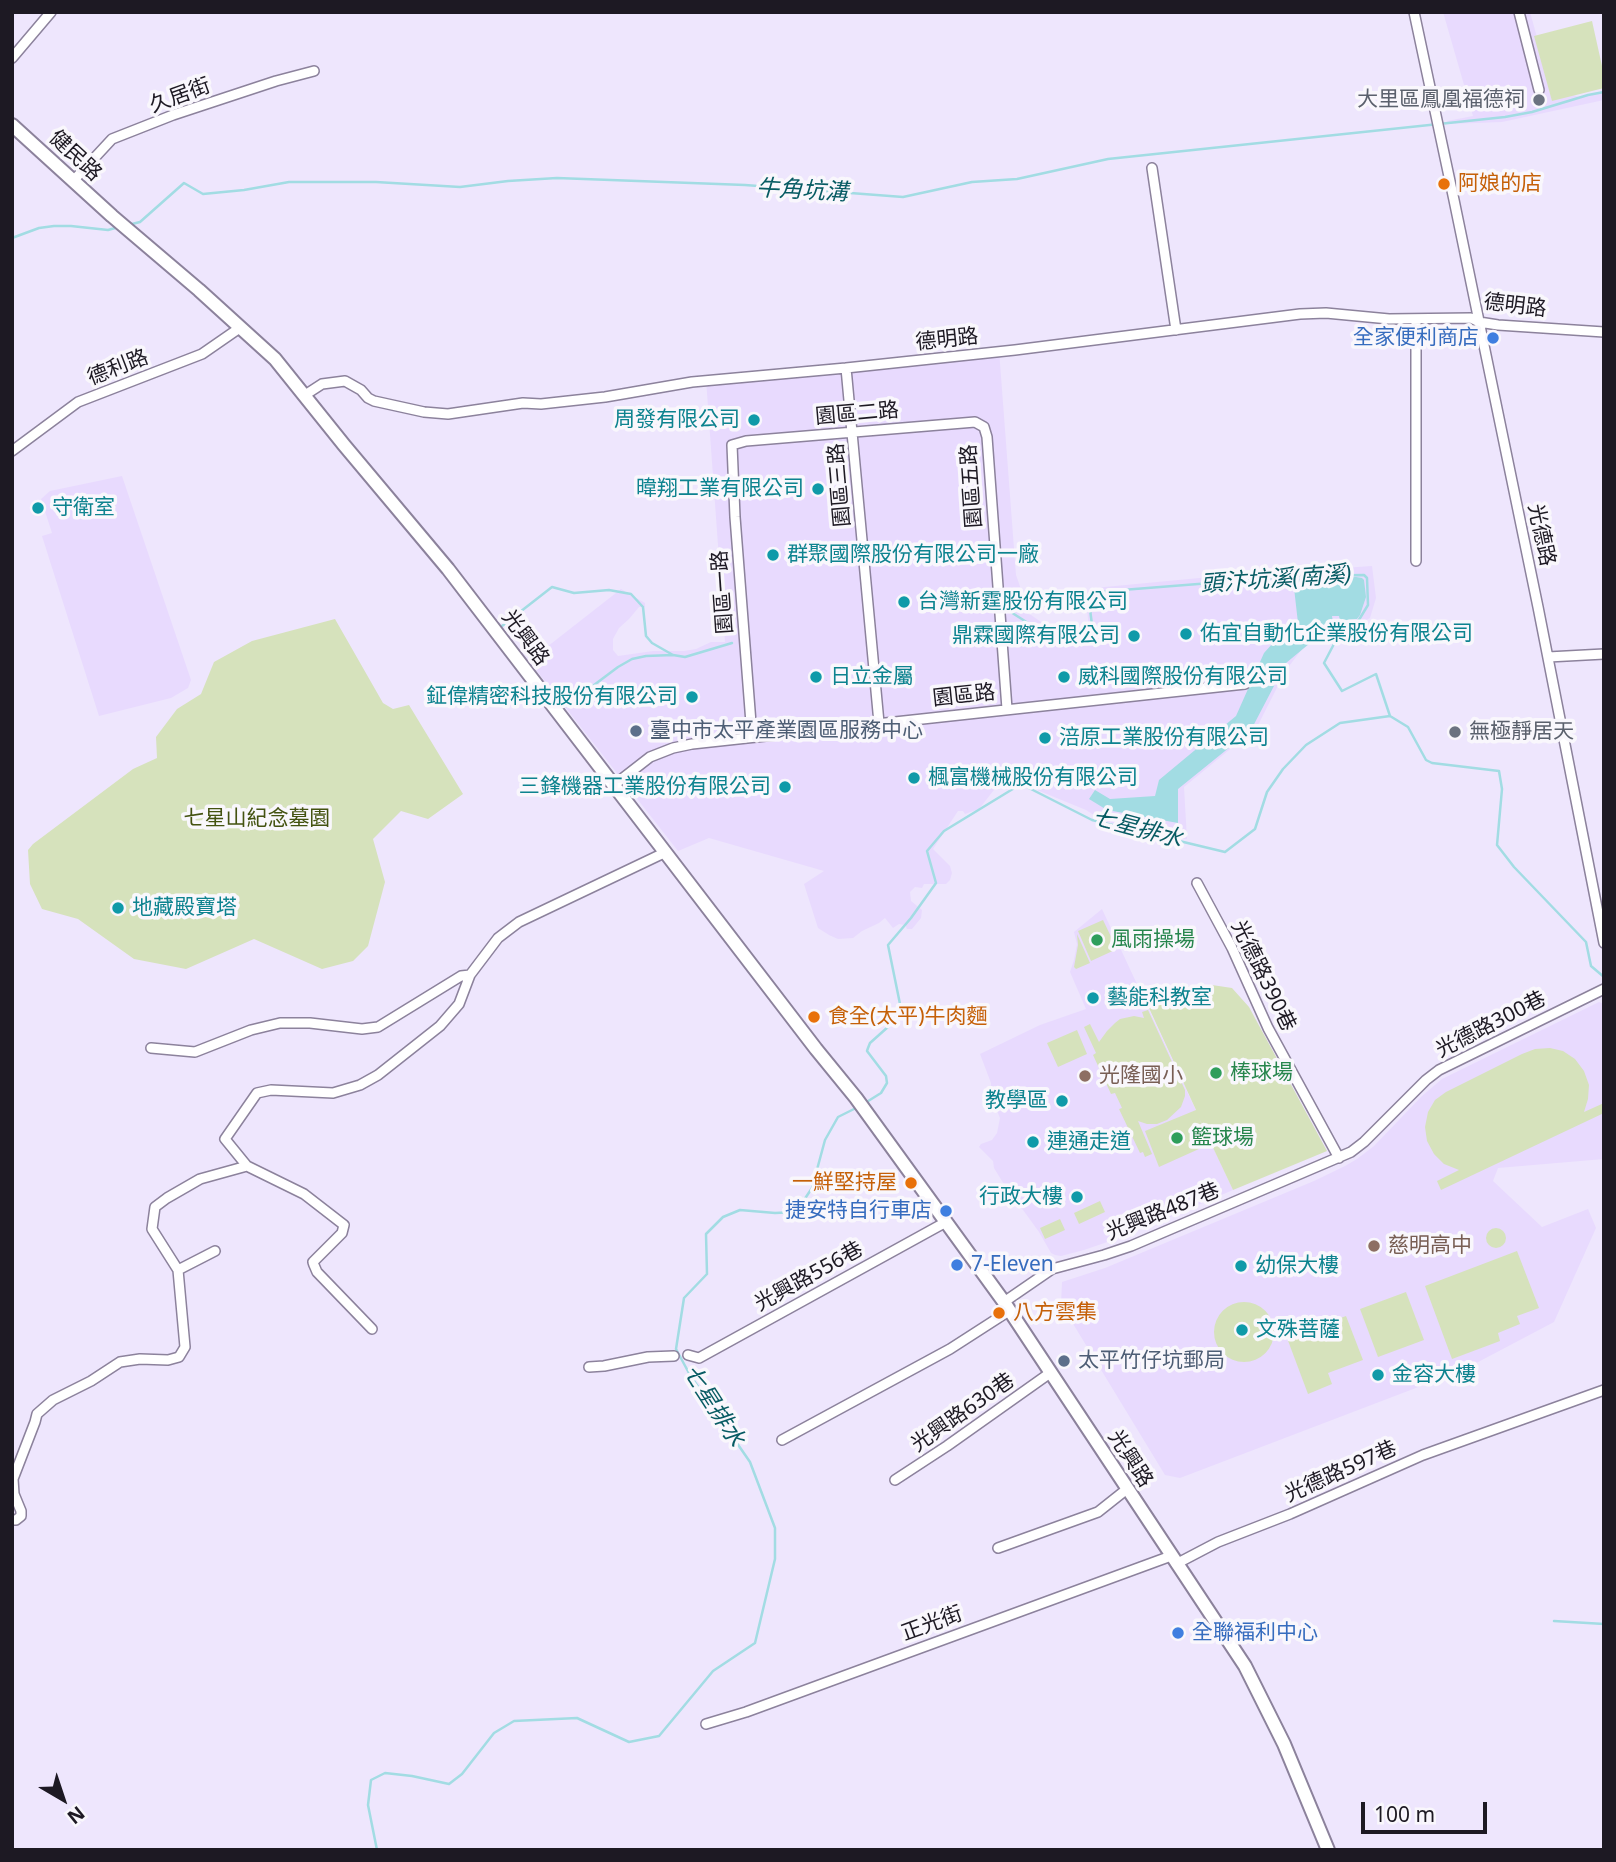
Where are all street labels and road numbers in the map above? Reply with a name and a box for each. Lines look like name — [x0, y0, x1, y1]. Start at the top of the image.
street label: 久居街 — [146, 73, 214, 119]
street label: 健民路 — [43, 125, 107, 187]
street label: 德明路 — [1482, 290, 1548, 322]
street label: 德明路 — [914, 324, 980, 356]
street label: 德利路 — [84, 345, 152, 391]
street label: 園區二路 — [814, 398, 900, 430]
street label: 園區三路 — [824, 442, 856, 528]
street label: 園區五路 — [957, 443, 987, 529]
street label: 光德路 — [1522, 502, 1560, 568]
street label: 園區一路 — [708, 549, 738, 635]
street label: 光興路 — [496, 605, 554, 671]
street label: 園區路 — [931, 680, 997, 712]
street label: 光德路390巷 — [1225, 917, 1301, 1035]
street label: 光德路300巷 — [1432, 987, 1550, 1063]
street label: 光興路487巷 — [1103, 1178, 1223, 1246]
street label: 光興路556巷 — [750, 1237, 868, 1317]
street label: 光興路630巷 — [907, 1368, 1019, 1458]
street label: 光興路 — [1102, 1426, 1158, 1492]
street label: 光德路597巷 — [1281, 1436, 1401, 1508]
street label: 正光街 — [898, 1601, 966, 1647]

